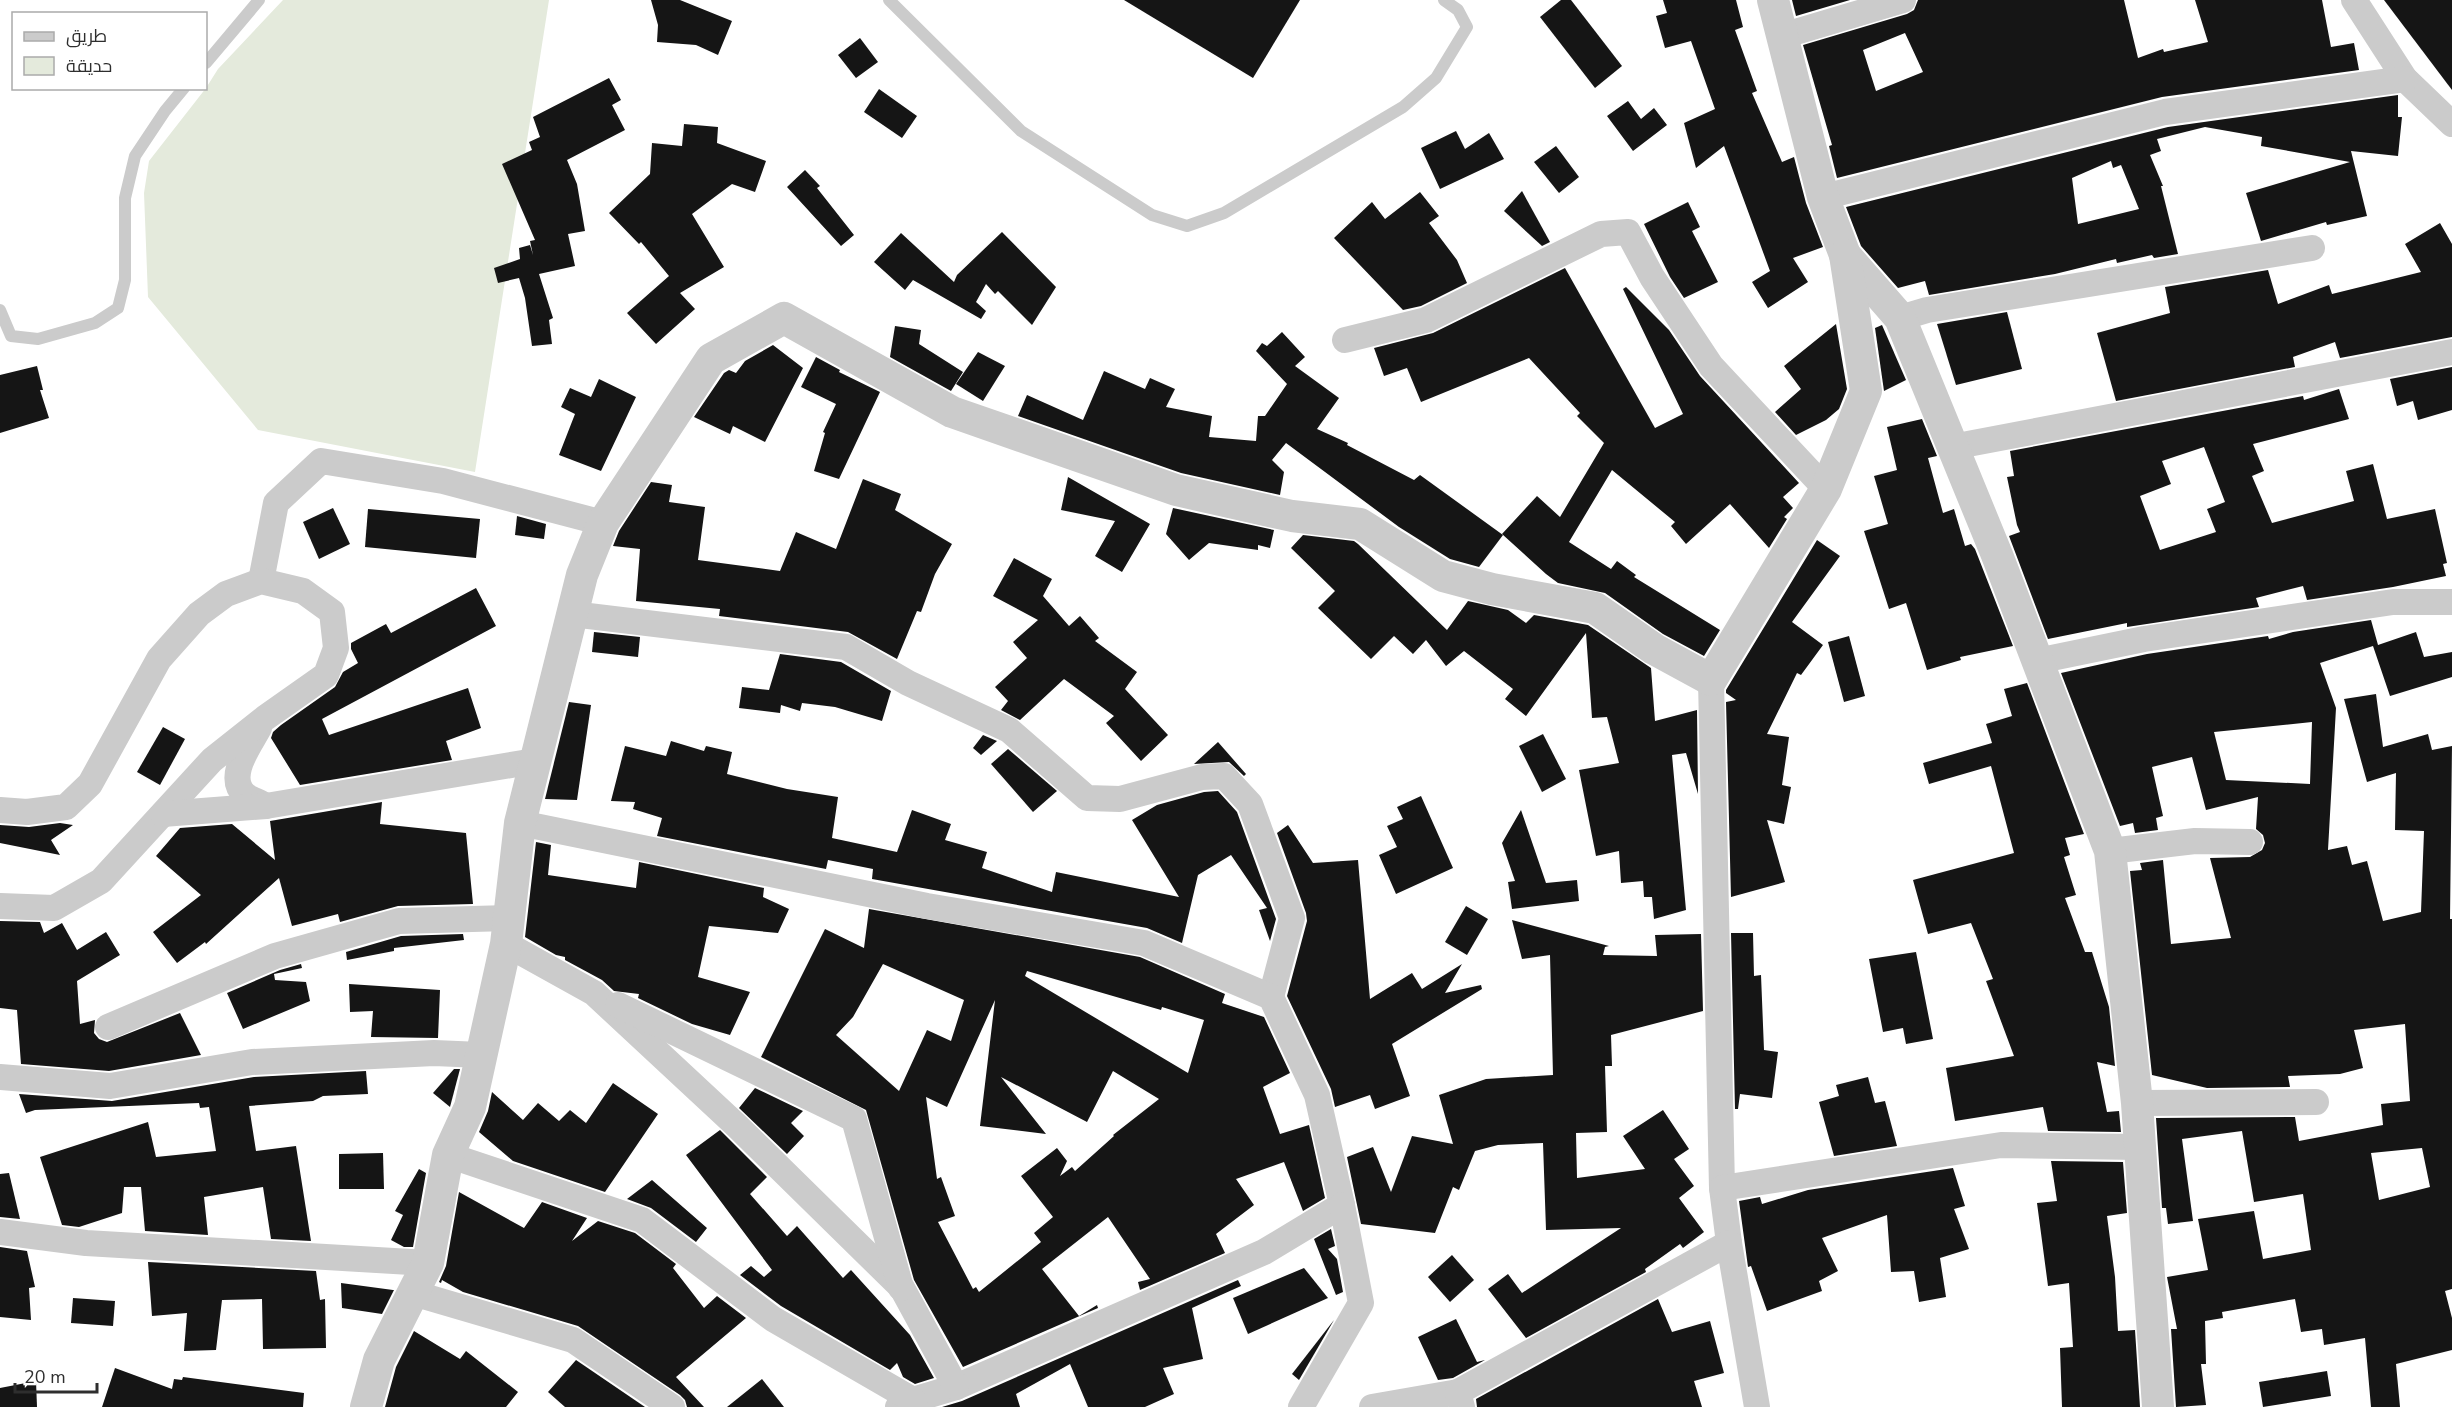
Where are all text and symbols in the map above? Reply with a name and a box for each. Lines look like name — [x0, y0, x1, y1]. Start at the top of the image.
legend — [12, 12, 207, 90]
text: طريق — [66, 24, 107, 48]
text: حديقة — [66, 54, 112, 78]
scale bar — [15, 1356, 98, 1394]
text: 20 m — [24, 1365, 66, 1389]

